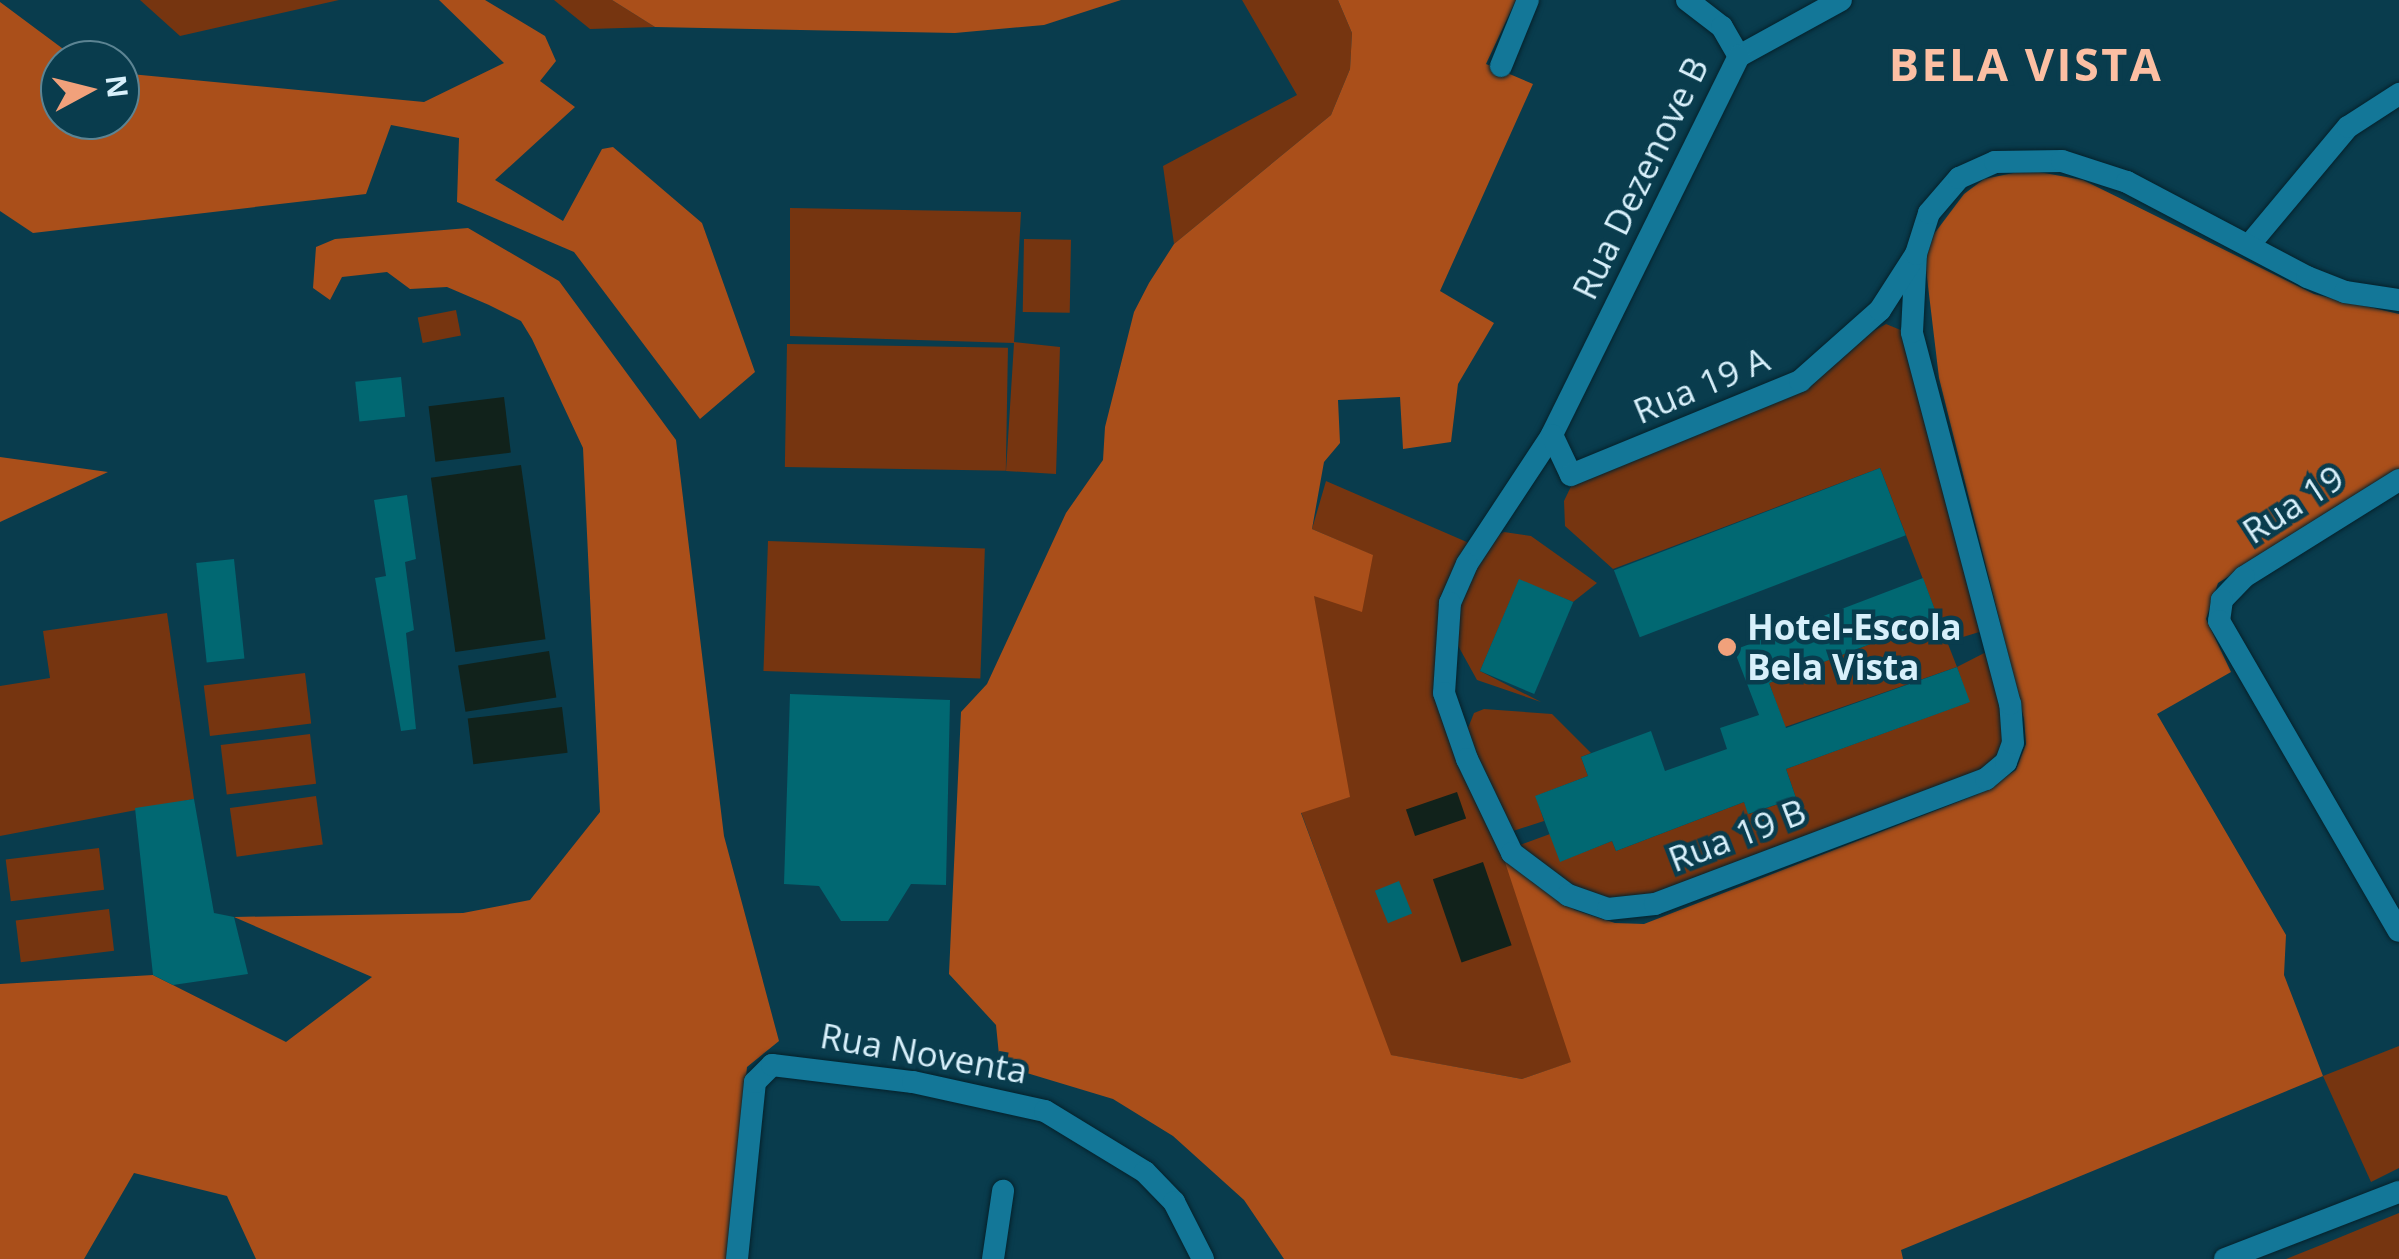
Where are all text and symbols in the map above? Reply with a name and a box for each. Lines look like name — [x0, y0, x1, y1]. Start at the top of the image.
district label: BELA VISTA — [1889, 37, 2163, 91]
north arrow — [40, 40, 140, 140]
street label: Rua Dezenove B — [1563, 50, 1717, 306]
text: N — [98, 73, 138, 100]
street label: Rua 19 A — [1627, 338, 1775, 432]
street label: Rua 19 — [2235, 456, 2351, 552]
place label: Hotel-Escola Bela Vista — [1747, 606, 1962, 688]
marker: Hotel-Escola Bela Vista — [1716, 636, 1738, 658]
street label: Rua 19 B — [1663, 790, 1811, 880]
street label: Rua Noventa — [817, 1014, 1031, 1092]

